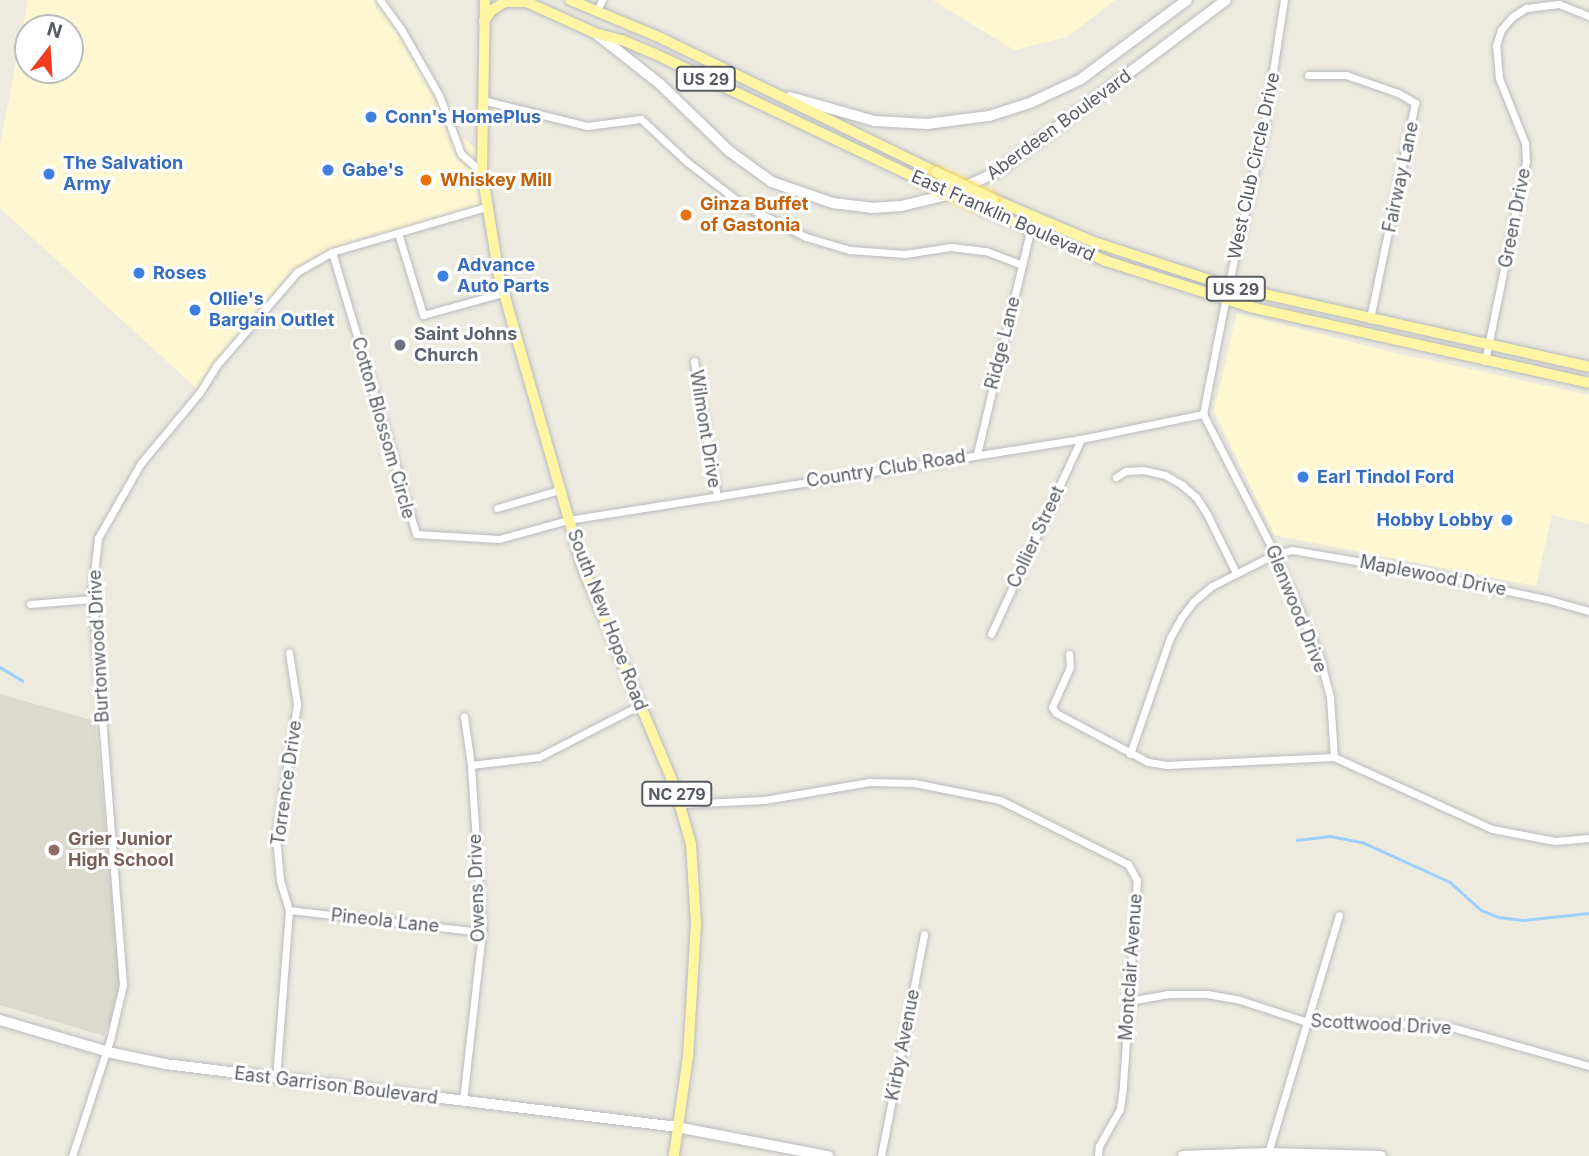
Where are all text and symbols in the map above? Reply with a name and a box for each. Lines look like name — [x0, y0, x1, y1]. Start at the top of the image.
north arrow — [14, 14, 84, 84]
text: N — [44, 17, 65, 43]
street label: Aberdeen Boulevard — [982, 65, 1136, 185]
road number: US 29 — [674, 66, 738, 92]
street label: West Club Circle Drive — [1224, 70, 1284, 262]
place label: Conn's HomePlus — [385, 106, 541, 128]
marker: Conn's HomePlus — [363, 109, 379, 125]
street label: Fairway Lane — [1379, 120, 1423, 234]
place label: The Salvation Army — [63, 153, 183, 196]
place label: Gabe's — [342, 159, 404, 181]
marker: Gabe's — [320, 162, 336, 178]
marker: The Salvation Army — [41, 166, 57, 182]
street label: East Franklin Boulevard — [908, 166, 1098, 266]
street label: Green Drive — [1495, 166, 1535, 270]
place label: Whiskey Mill — [440, 169, 552, 191]
marker: Whiskey Mill — [418, 172, 434, 188]
place label: Ginza Buffet of Gastonia — [700, 194, 808, 236]
marker: Ginza Buffet of Gastonia — [678, 207, 694, 223]
place label: Advance Auto Parts — [457, 255, 549, 298]
place label: Roses — [153, 262, 207, 284]
marker: Roses — [131, 265, 147, 281]
marker: Advance Auto Parts — [435, 268, 451, 284]
road number: US 29 — [1204, 276, 1268, 302]
place label: Ollie's Bargain Outlet — [209, 289, 334, 332]
street label: Ridge Lane — [981, 294, 1025, 392]
marker: Ollie's Bargain Outlet — [187, 302, 203, 318]
place label: Saint Johns Church — [414, 324, 517, 366]
street label: Cotton Blossom Circle — [347, 335, 419, 521]
marker: Saint Johns Church — [392, 337, 408, 353]
street label: Wilmont Drive — [685, 368, 725, 490]
street label: Country Club Road — [805, 446, 967, 492]
place label: Earl Tindol Ford — [1317, 466, 1454, 488]
marker: Earl Tindol Ford — [1295, 469, 1311, 485]
street label: Collier Street — [1003, 483, 1069, 591]
place label: Hobby Lobby — [1377, 509, 1493, 531]
marker: Hobby Lobby — [1499, 512, 1515, 528]
street label: South New Hope Road — [562, 526, 652, 714]
street label: Glenwood Drive — [1261, 542, 1331, 676]
street label: Maplewood Drive — [1358, 551, 1508, 601]
street label: Burtonwood Drive — [84, 569, 114, 723]
street label: Torrence Drive — [268, 719, 306, 847]
road number: NC 279 — [640, 782, 714, 806]
place label: Grier Junior High School — [68, 829, 174, 872]
street label: Owens Drive — [464, 833, 490, 943]
marker: Grier Junior High School — [46, 842, 62, 858]
street label: Montclair Avenue — [1115, 893, 1147, 1041]
street label: Pineola Lane — [330, 905, 440, 937]
street label: Kirby Avenue — [882, 988, 924, 1102]
street label: Scottwood Drive — [1310, 1011, 1452, 1039]
street label: East Garrison Boulevard — [233, 1063, 439, 1109]

